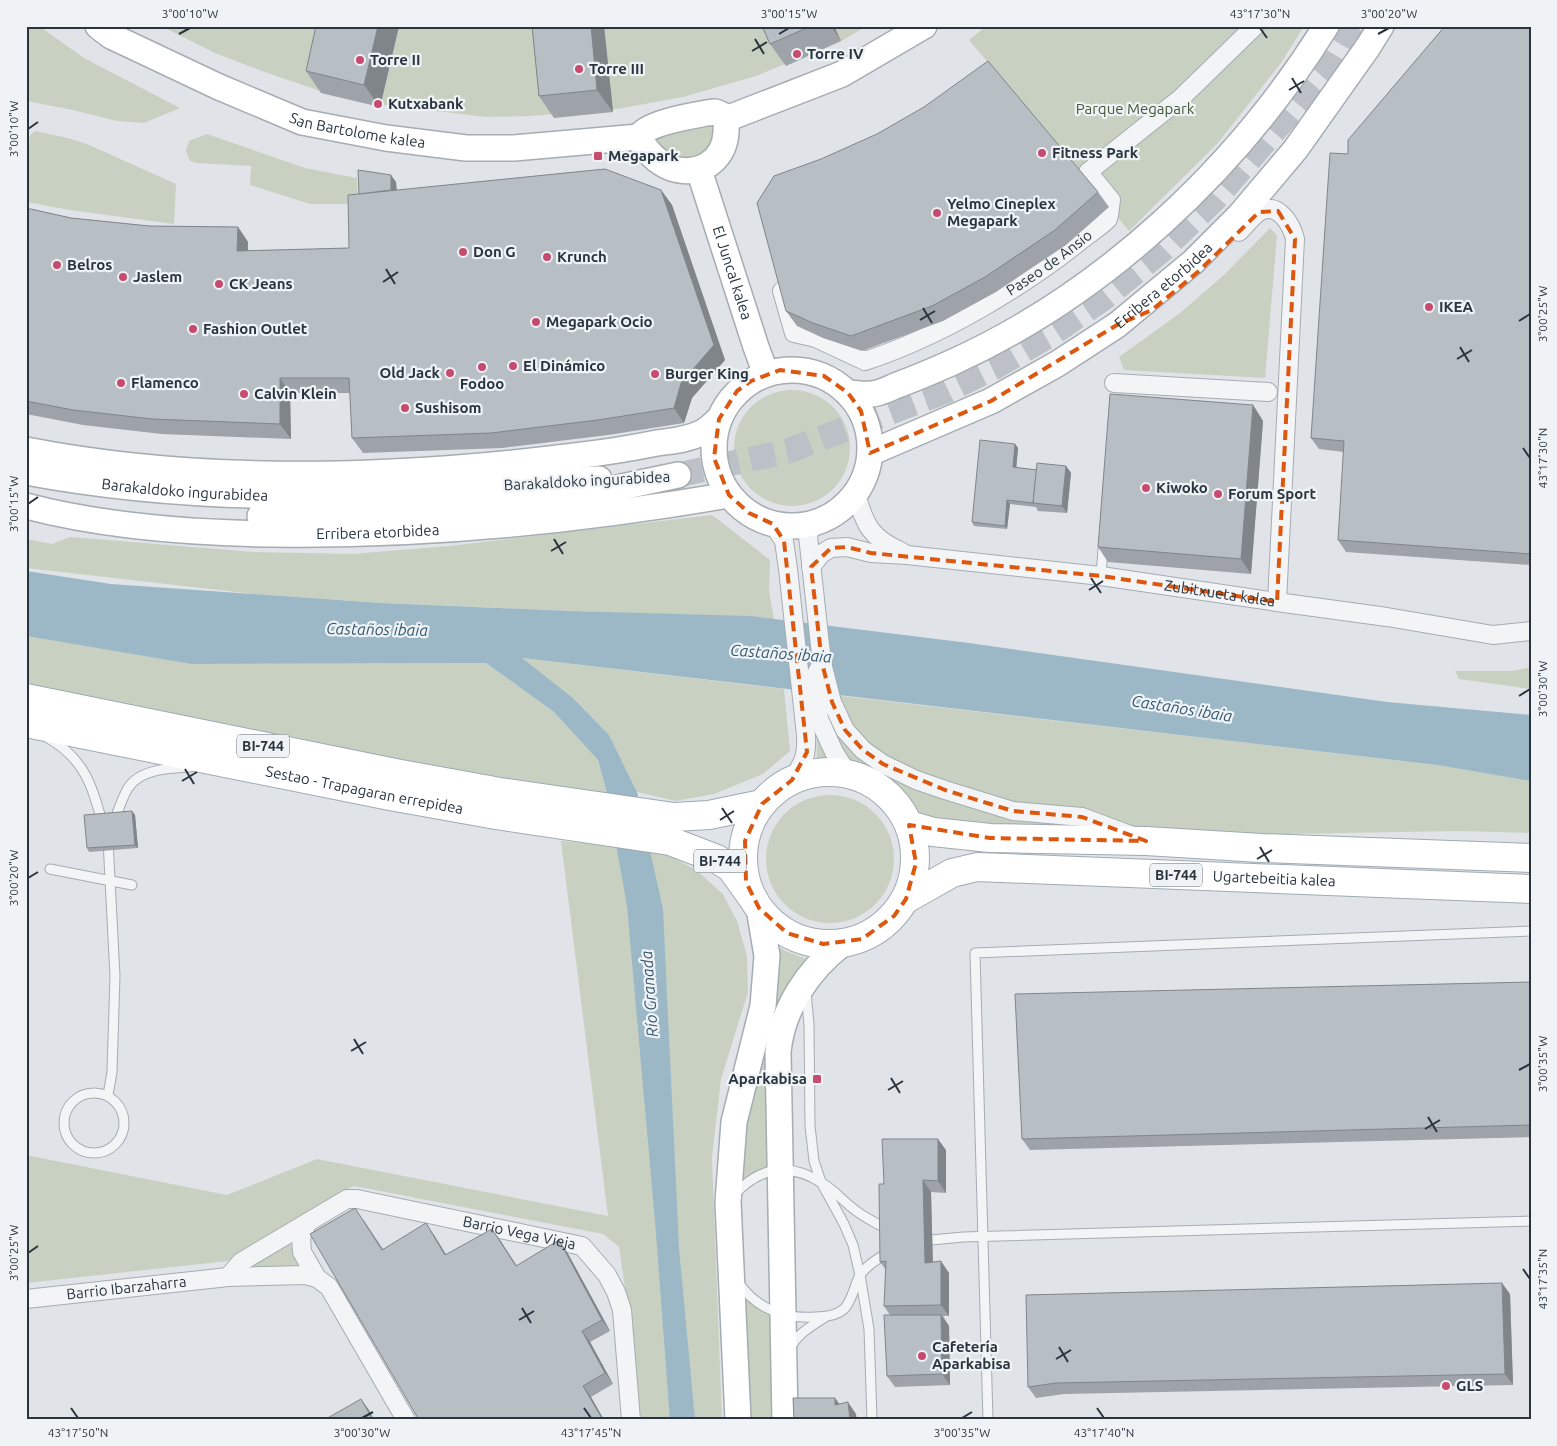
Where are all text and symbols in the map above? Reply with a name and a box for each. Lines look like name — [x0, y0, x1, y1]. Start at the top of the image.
text: 3°00'10"W — [162, 7, 218, 20]
text: 3°00'15"W — [761, 7, 817, 20]
text: 43°17'30"N — [1230, 7, 1290, 20]
text: 3°00'20"W — [1361, 7, 1417, 20]
place label: Torre IV — [807, 45, 864, 62]
marker: Torre IV — [791, 48, 803, 60]
place label: Torre II — [370, 51, 420, 68]
marker: Torre II — [354, 54, 366, 66]
place label: Torre III — [589, 60, 644, 77]
marker: Torre III — [573, 63, 585, 75]
place label: Kutxabank — [388, 95, 464, 112]
marker: Kutxabank — [372, 98, 384, 110]
park label: Parque Megapark — [1076, 100, 1195, 117]
text: 3°00'10"W — [7, 101, 20, 157]
street label: San Bartolome kalea — [287, 109, 426, 151]
place label: Fitness Park — [1052, 144, 1139, 161]
place label: Megapark — [608, 147, 679, 164]
marker: Fitness Park — [1036, 147, 1048, 159]
marker: Megapark — [592, 150, 604, 162]
place label: Yelmo Cineplex Megapark — [947, 195, 1056, 229]
marker: Yelmo Cineplex Megapark — [931, 207, 943, 219]
street label: El Juncal kalea — [710, 224, 756, 322]
street label: Paseo de Ansio — [1003, 226, 1095, 299]
street label: Erribera etorbidea — [1111, 239, 1216, 331]
place label: Don G — [473, 243, 516, 260]
marker: Don G — [457, 246, 469, 258]
place label: Krunch — [557, 248, 607, 265]
marker: Krunch — [541, 251, 553, 263]
place label: Belros — [67, 256, 112, 273]
marker: Belros — [51, 259, 63, 271]
place label: Jaslem — [133, 268, 182, 285]
marker: Jaslem — [117, 271, 129, 283]
place label: CK Jeans — [229, 275, 293, 292]
marker: CK Jeans — [213, 278, 225, 290]
text: 3°00'25"W — [1536, 286, 1549, 342]
place label: IKEA — [1439, 298, 1473, 315]
marker: IKEA — [1423, 301, 1435, 313]
place label: Megapark Ocio — [546, 313, 653, 330]
marker: Megapark Ocio — [530, 316, 542, 328]
place label: Fashion Outlet — [203, 320, 308, 337]
marker: Fashion Outlet — [187, 323, 199, 335]
place label: El Dinámico — [523, 357, 605, 374]
marker: El Dinámico — [507, 360, 519, 372]
marker: Fodoo — [476, 361, 488, 373]
place label: Old Jack — [379, 364, 441, 381]
place label: Burger King — [665, 365, 749, 382]
marker: Old Jack — [444, 367, 456, 379]
marker: Burger King — [649, 368, 661, 380]
place label: Flamenco — [131, 374, 199, 391]
place label: Fodoo — [460, 375, 504, 392]
marker: Flamenco — [115, 377, 127, 389]
place label: Calvin Klein — [254, 385, 337, 402]
marker: Calvin Klein — [238, 388, 250, 400]
place label: Sushisom — [415, 399, 481, 416]
marker: Sushisom — [399, 402, 411, 414]
text: 43°17'30"N — [1536, 428, 1549, 488]
street label: Barakaldoko ingurabidea — [503, 468, 671, 493]
street label: Barakaldoko ingurabidea — [101, 475, 268, 504]
text: 3°00'15"W — [7, 476, 20, 532]
place label: Kiwoko — [1156, 479, 1208, 496]
marker: Kiwoko — [1140, 482, 1152, 494]
place label: Forum Sport — [1228, 485, 1316, 502]
marker: Forum Sport — [1212, 488, 1224, 500]
street label: Erribera etorbidea — [316, 521, 440, 542]
street label: Zubitxueta kalea — [1163, 576, 1277, 610]
water label: Castaños ibaia — [326, 619, 428, 639]
water label: Castaños ibaia — [730, 640, 833, 666]
text: 3°00'30"W — [1536, 661, 1549, 717]
water label: Castaños ibaia — [1130, 691, 1234, 725]
road number: BI-744 — [237, 734, 289, 758]
street label: Sestao - Trapagaran errepidea — [264, 762, 465, 817]
road number: BI-744 — [694, 849, 746, 872]
text: 3°00'20"W — [7, 850, 20, 906]
road number: BI-744 — [1150, 864, 1202, 886]
street label: Ugartebeitia kalea — [1212, 867, 1336, 889]
water label: Río Granada — [637, 950, 661, 1038]
text: 3°00'35"W — [1536, 1036, 1549, 1092]
place label: Aparkabisa — [728, 1070, 807, 1087]
marker: Aparkabisa — [811, 1073, 823, 1085]
street label: Barrio Vega Vieja — [461, 1212, 577, 1252]
text: 3°00'25"W — [7, 1225, 20, 1281]
text: 43°17'35"N — [1536, 1249, 1549, 1309]
street label: Barrio Ibarzaharra — [66, 1273, 187, 1303]
place label: Cafetería Aparkabisa — [932, 1338, 1011, 1372]
marker: Cafetería Aparkabisa — [916, 1350, 928, 1362]
place label: GLS — [1456, 1377, 1483, 1394]
marker: GLS — [1440, 1380, 1452, 1392]
text: 43°17'50"N — [48, 1426, 108, 1439]
text: 3°00'30"W — [334, 1426, 390, 1439]
text: 43°17'45"N — [561, 1426, 621, 1439]
text: 3°00'35"W — [934, 1426, 990, 1439]
text: 43°17'40"N — [1074, 1426, 1134, 1439]

